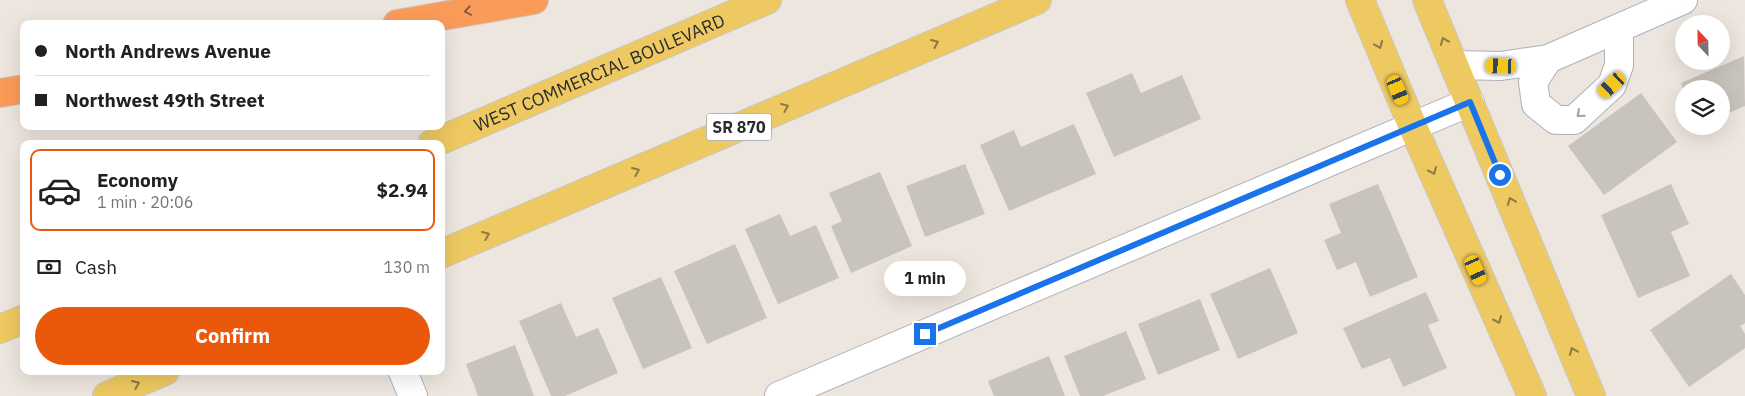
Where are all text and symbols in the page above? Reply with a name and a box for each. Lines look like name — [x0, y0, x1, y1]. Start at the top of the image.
one-way arrow — [464, 6, 473, 16]
street label: WEST COMMERCIAL BOULEVARD — [470, 8, 728, 136]
north arrow — [1675, 15, 1730, 70]
map controls — [1675, 15, 1730, 135]
one-way arrow — [1440, 37, 1450, 45]
text: North Andrews Avenue — [65, 39, 271, 63]
one-way arrow — [930, 39, 939, 50]
one-way arrow — [1372, 40, 1383, 49]
car — [1485, 58, 1516, 74]
car — [1595, 69, 1628, 101]
car — [1385, 73, 1410, 107]
button: layers — [1675, 80, 1730, 135]
text: Northwest 49th Street — [65, 88, 265, 112]
one-way arrow — [780, 103, 789, 114]
one-way arrow — [1577, 108, 1586, 117]
road number: SR 870 — [706, 114, 772, 140]
route start — [1489, 164, 1511, 186]
one-way arrow — [631, 166, 640, 177]
one-way arrow — [1426, 166, 1437, 175]
icon: car — [37, 168, 82, 213]
text: Economy — [97, 168, 178, 192]
text: $2.94 — [376, 178, 428, 202]
text: 1 min · 20:06 — [97, 192, 193, 212]
one-way arrow — [1507, 197, 1517, 206]
one-way arrow — [481, 230, 490, 241]
icon: cash — [35, 253, 63, 281]
car — [1463, 253, 1488, 287]
text: Cash — [75, 255, 117, 279]
text: 130 m — [383, 257, 430, 277]
callout: 1 min — [884, 262, 966, 296]
text: 1 min — [904, 268, 946, 288]
button: Confirm — [35, 307, 430, 365]
one-way arrow — [1492, 315, 1503, 324]
route end — [914, 323, 936, 345]
one-way arrow — [1568, 347, 1579, 356]
one-way arrow — [131, 379, 140, 390]

